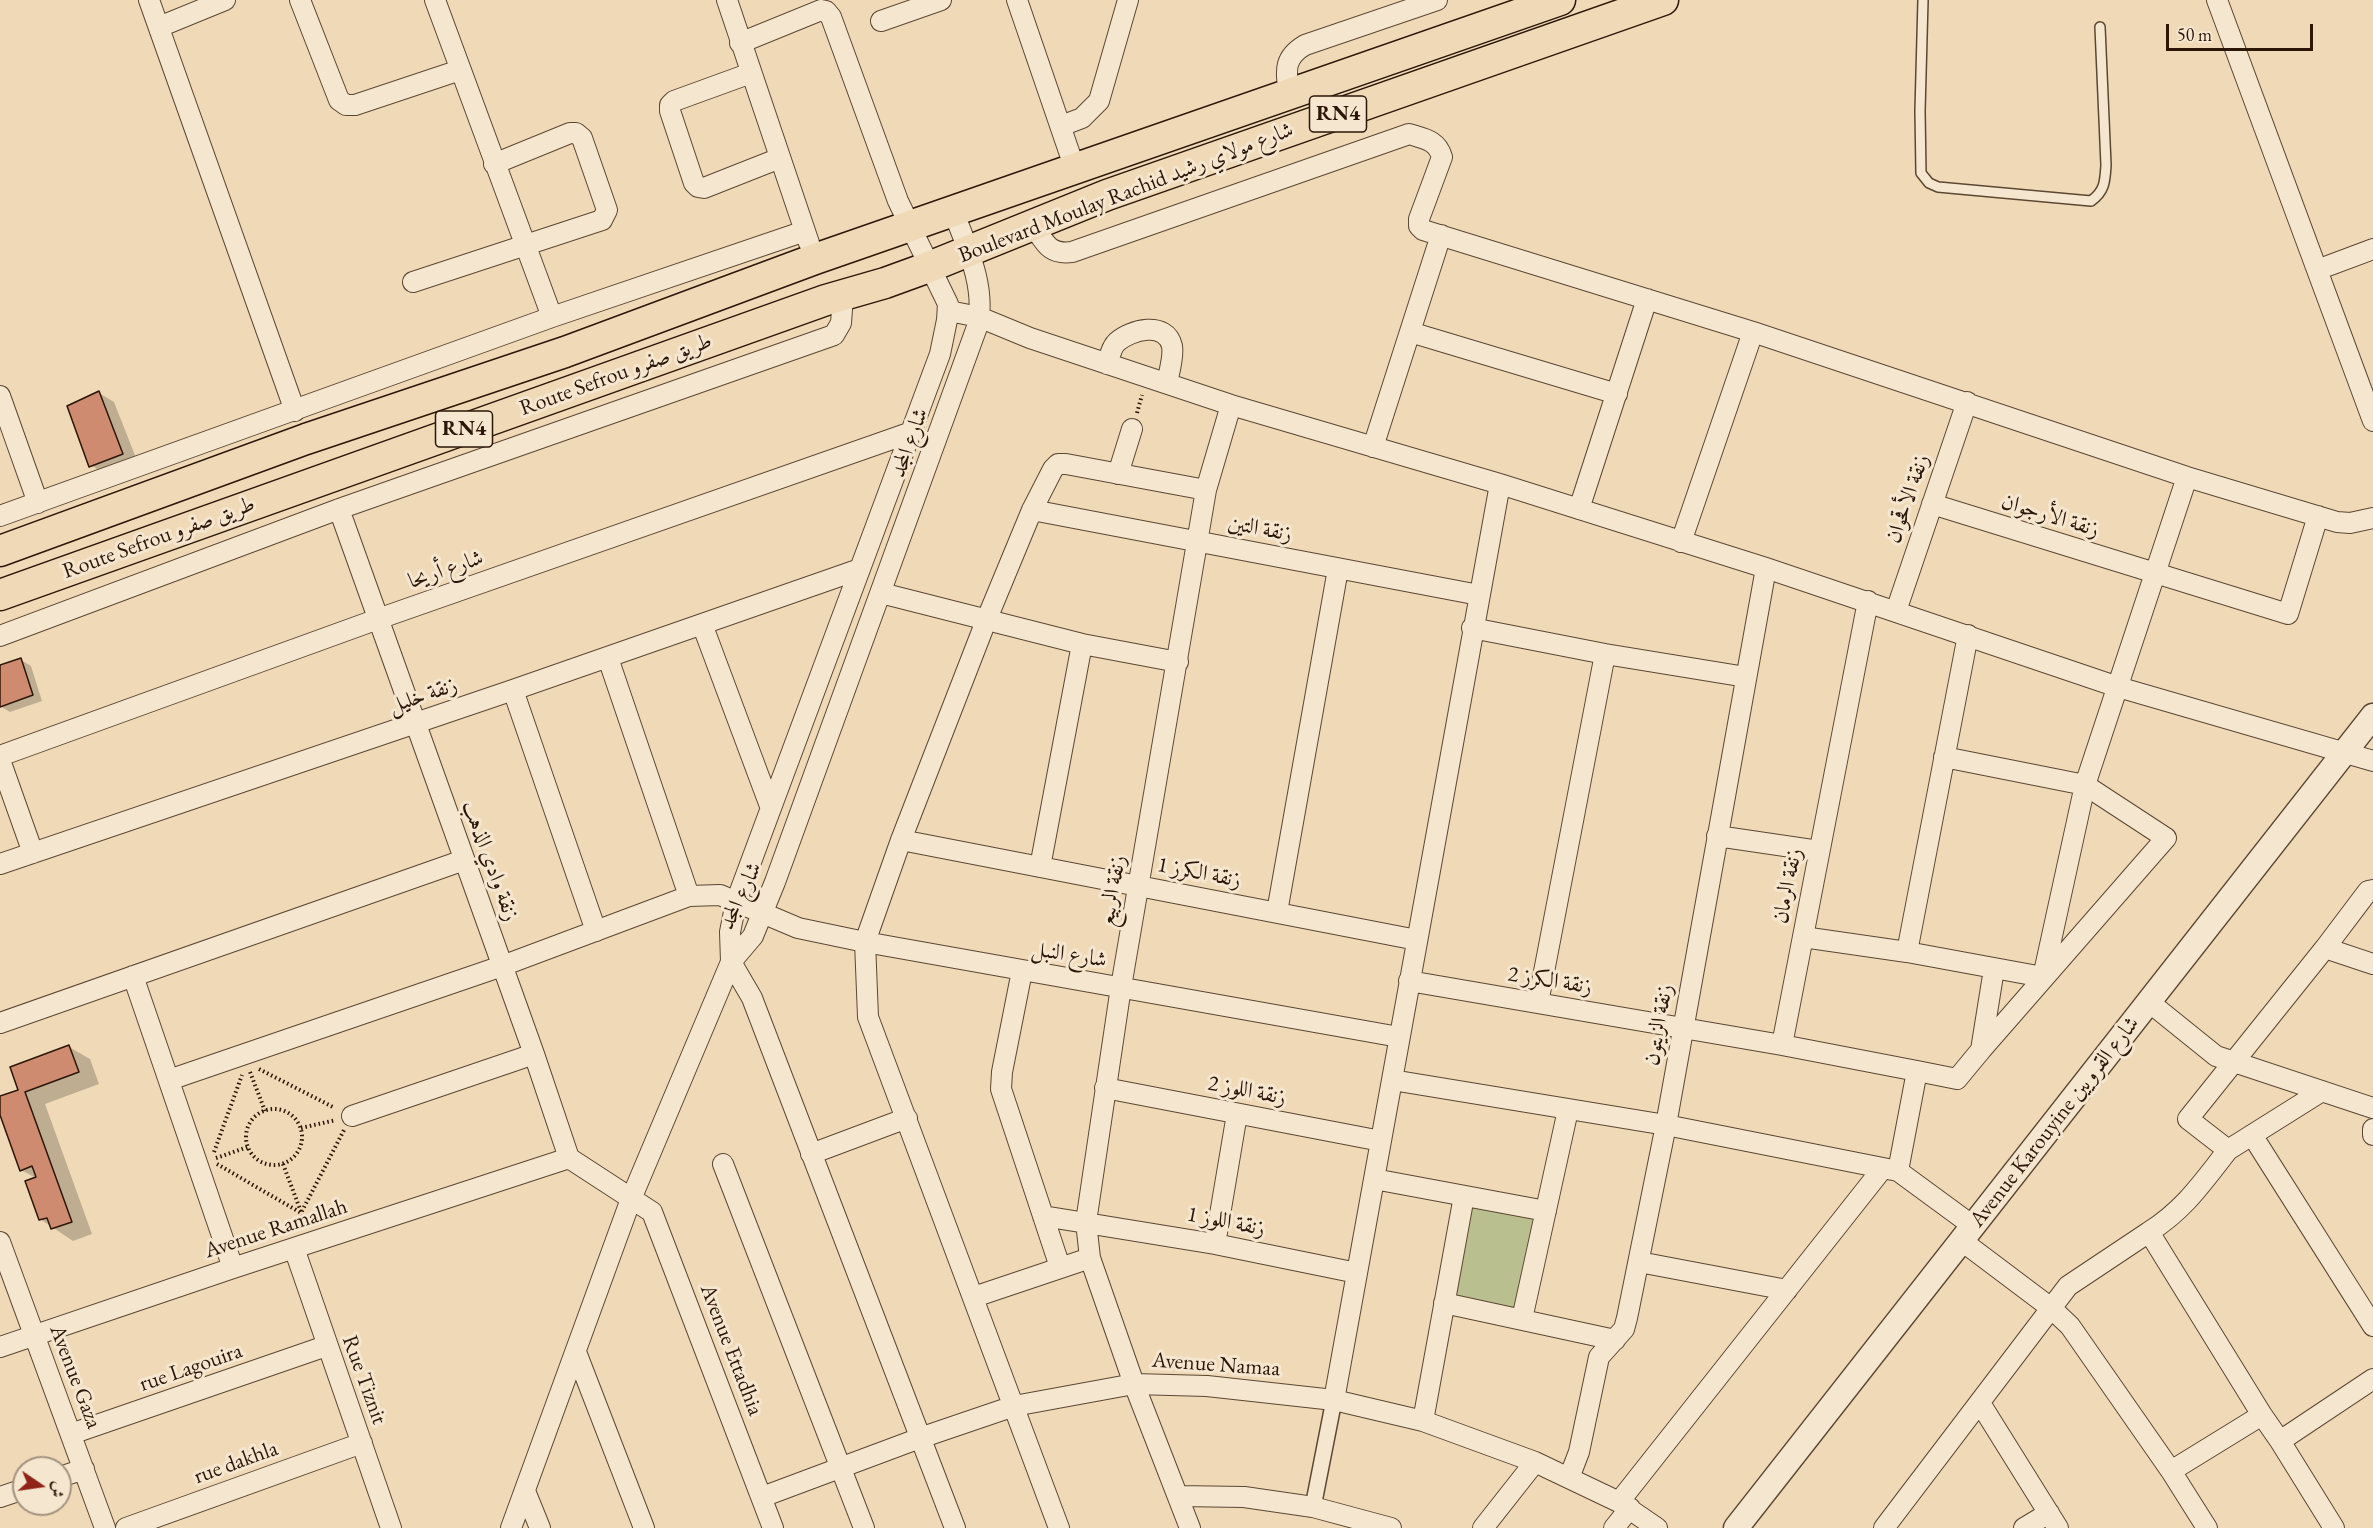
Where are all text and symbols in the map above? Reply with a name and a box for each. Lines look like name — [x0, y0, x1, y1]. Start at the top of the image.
scale bar — [2169, 12, 2316, 50]
text: 50 m — [2177, 23, 2212, 46]
road number: RN4 — [1310, 96, 1366, 132]
street label: Boulevard Moulay Rachid شارع مولاي رشيد — [955, 117, 1297, 269]
street label: Route Sefrou طريق صفرو — [516, 328, 716, 422]
street label: شارع المجد — [885, 405, 935, 481]
road number: RN4 — [436, 411, 492, 447]
street label: زنقة الأقحوان — [1880, 451, 1936, 547]
street label: زنقة الأرجوان — [1998, 489, 2102, 543]
street label: Route Sefrou طريق صفرو — [59, 491, 259, 585]
street label: زنقة التين — [1226, 510, 1294, 548]
street label: شارع أريحا — [405, 545, 487, 595]
street label: زنقة خليل — [385, 672, 461, 720]
street label: زنقة وادي الذهب — [456, 797, 524, 925]
street label: زنقة الرمان — [1768, 846, 1808, 926]
street label: زنقة الكرز 1 — [1155, 852, 1243, 894]
street label: زنقة الربيع — [1094, 853, 1132, 929]
street label: شارع المجد — [714, 858, 768, 934]
street label: شارع النبل — [1029, 936, 1109, 974]
street label: زنقة الكرز 2 — [1506, 961, 1594, 1001]
street label: زنقة الزيتون — [1639, 982, 1679, 1068]
street label: Avenue Karouyine شارع القرويين — [1964, 1011, 2146, 1233]
street label: زنقة اللوز 2 — [1206, 1071, 1288, 1111]
street label: Avenue Ramallah — [201, 1193, 351, 1265]
street label: زنقة اللوز 1 — [1185, 1202, 1267, 1242]
street label: Avenue Ettadhia — [694, 1281, 768, 1419]
street label: Avenue Gaza — [43, 1321, 107, 1433]
street label: Rue Tiznit — [336, 1332, 392, 1428]
street label: rue Lagouira — [136, 1338, 246, 1398]
street label: Avenue Namaa — [1151, 1347, 1281, 1383]
street label: rue dakhla — [190, 1436, 282, 1490]
north arrow — [12, 1456, 72, 1516]
text: ش — [46, 1480, 70, 1500]

